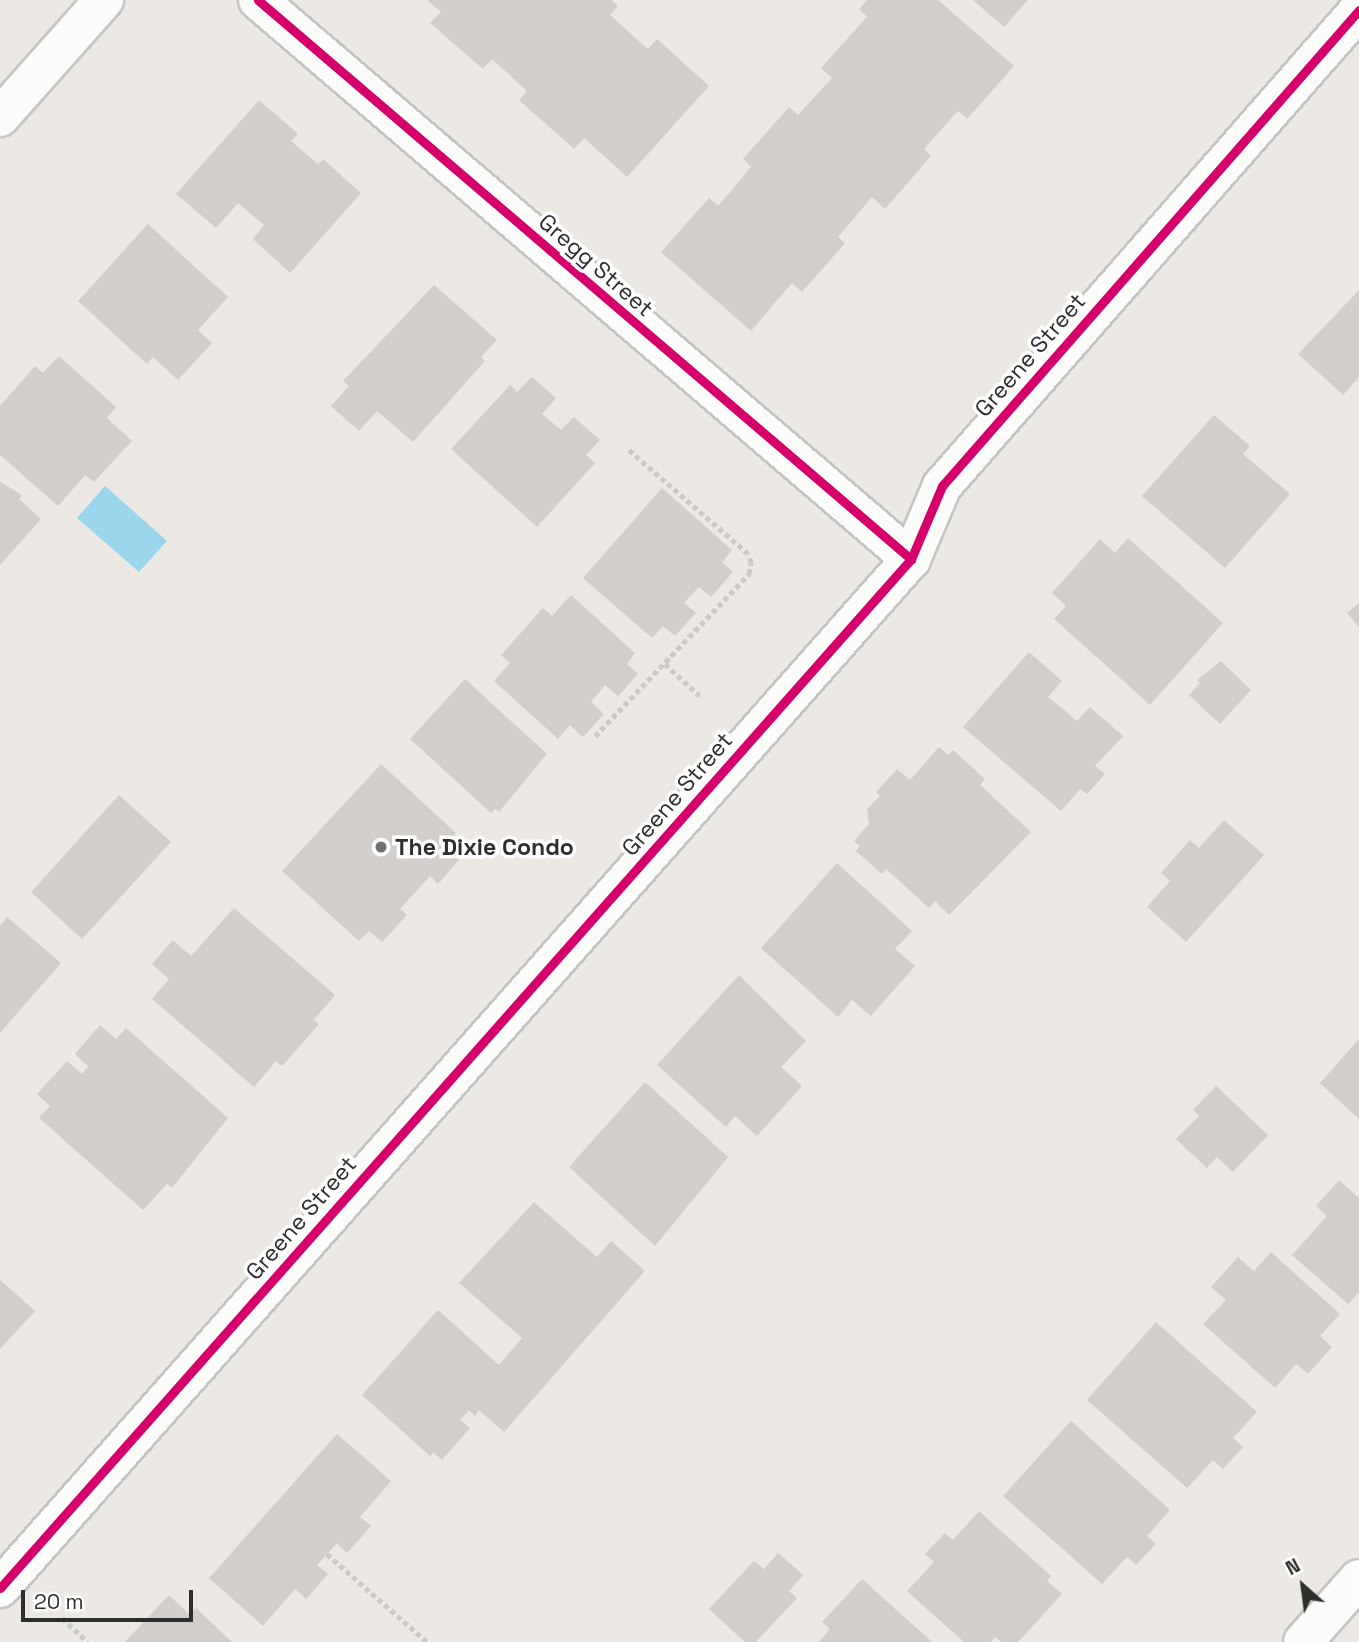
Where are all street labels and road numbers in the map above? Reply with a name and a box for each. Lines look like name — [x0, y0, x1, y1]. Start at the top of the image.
street label: Gregg Street — [533, 208, 659, 322]
street label: Greene Street — [969, 288, 1091, 422]
street label: Greene Street — [616, 727, 738, 861]
street label: Greene Street — [240, 1151, 362, 1285]

